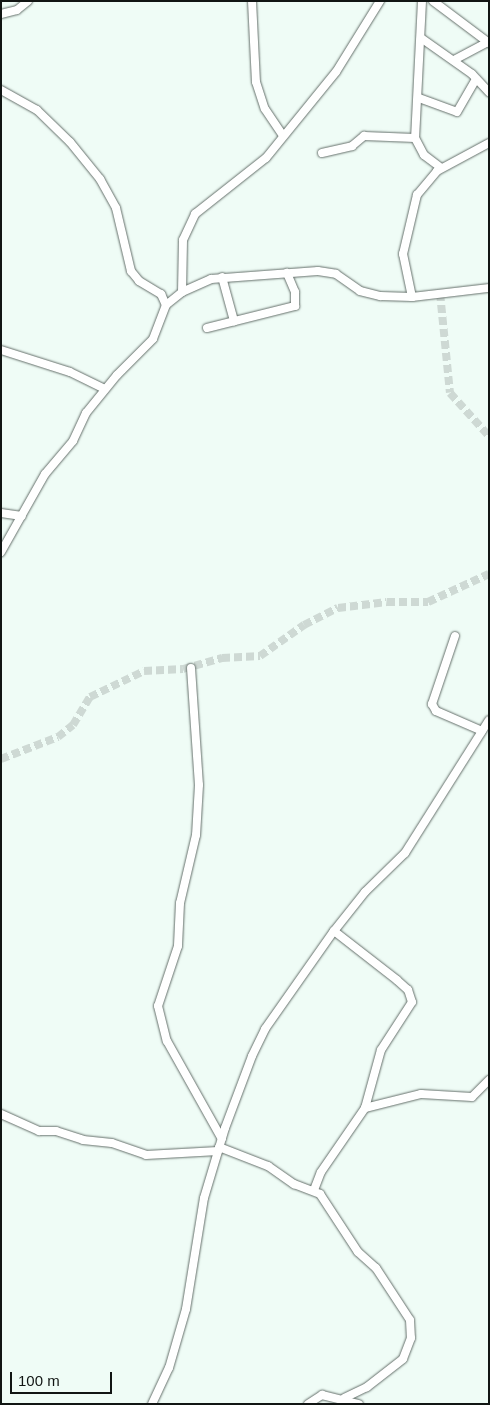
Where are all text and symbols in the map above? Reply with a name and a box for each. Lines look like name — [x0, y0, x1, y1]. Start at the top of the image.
scale bar — [12, 1362, 115, 1394]
text: 100 m — [18, 1372, 60, 1389]

